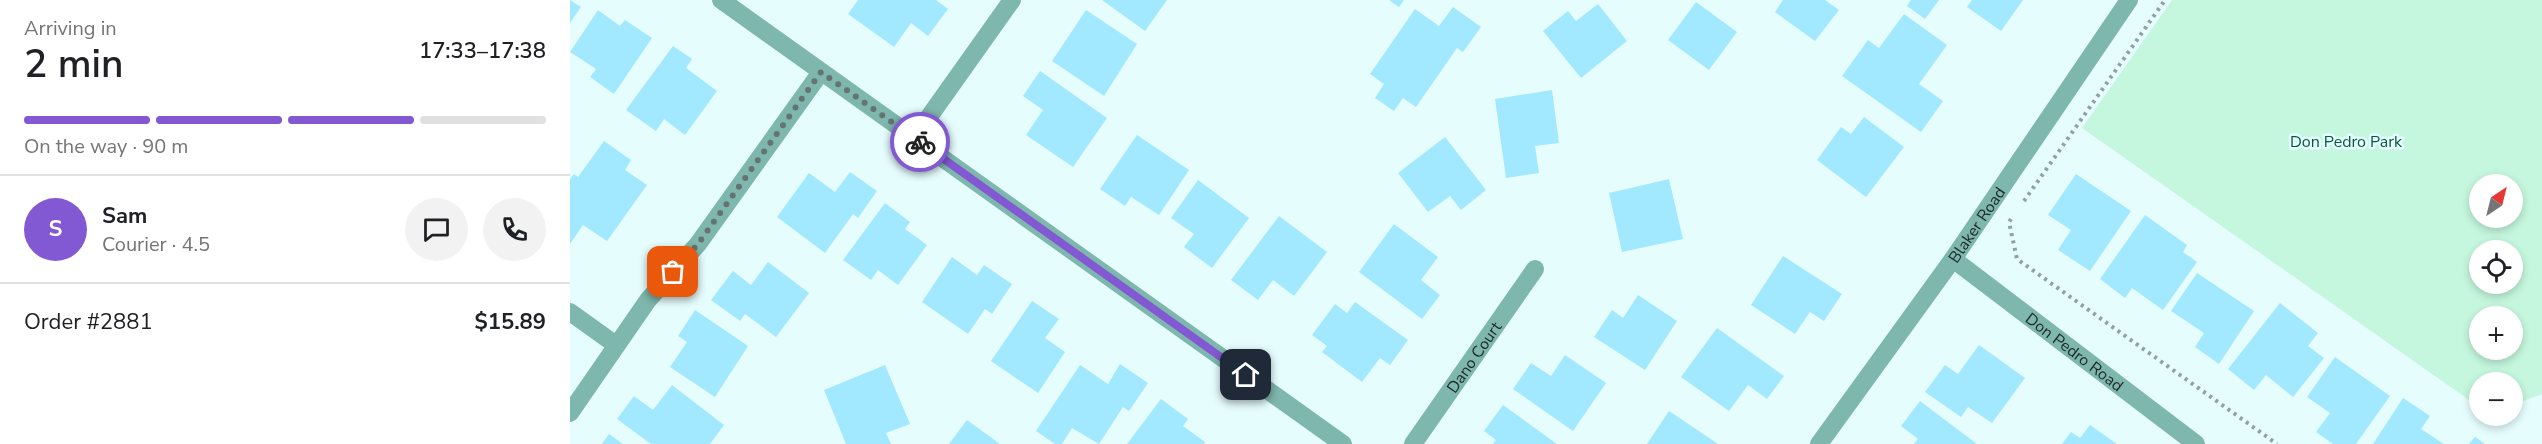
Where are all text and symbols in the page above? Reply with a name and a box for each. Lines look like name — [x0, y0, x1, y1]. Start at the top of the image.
text: Arriving in — [24, 15, 117, 42]
text: 17:33–17:38 — [419, 36, 546, 66]
text: 2 min — [24, 38, 123, 91]
courier — [890, 112, 950, 172]
icon: bike — [904, 126, 937, 159]
park label: Don Pedro Park — [2290, 131, 2403, 153]
text: On the way · 90 m — [24, 133, 188, 160]
north arrow — [2469, 174, 2523, 228]
map controls — [2469, 174, 2523, 426]
street label: Blaker Road — [1944, 183, 2011, 268]
button: chat — [405, 198, 468, 261]
button: phone — [483, 198, 546, 261]
text: Sam — [102, 201, 147, 231]
text: S — [49, 214, 62, 244]
text: Courier · 4.5 — [102, 231, 210, 258]
button: locate — [2469, 240, 2523, 294]
pin — [647, 246, 698, 297]
icon: bag — [656, 255, 689, 288]
button: + — [2469, 306, 2523, 360]
text: Order #2881 — [24, 307, 153, 337]
text: $15.89 — [475, 307, 546, 337]
street label: Don Pedro Road — [2021, 308, 2128, 397]
street label: Dano Court — [1442, 317, 1507, 398]
pin — [1220, 349, 1271, 400]
icon: home — [1229, 358, 1262, 391]
button: − — [2469, 372, 2523, 426]

